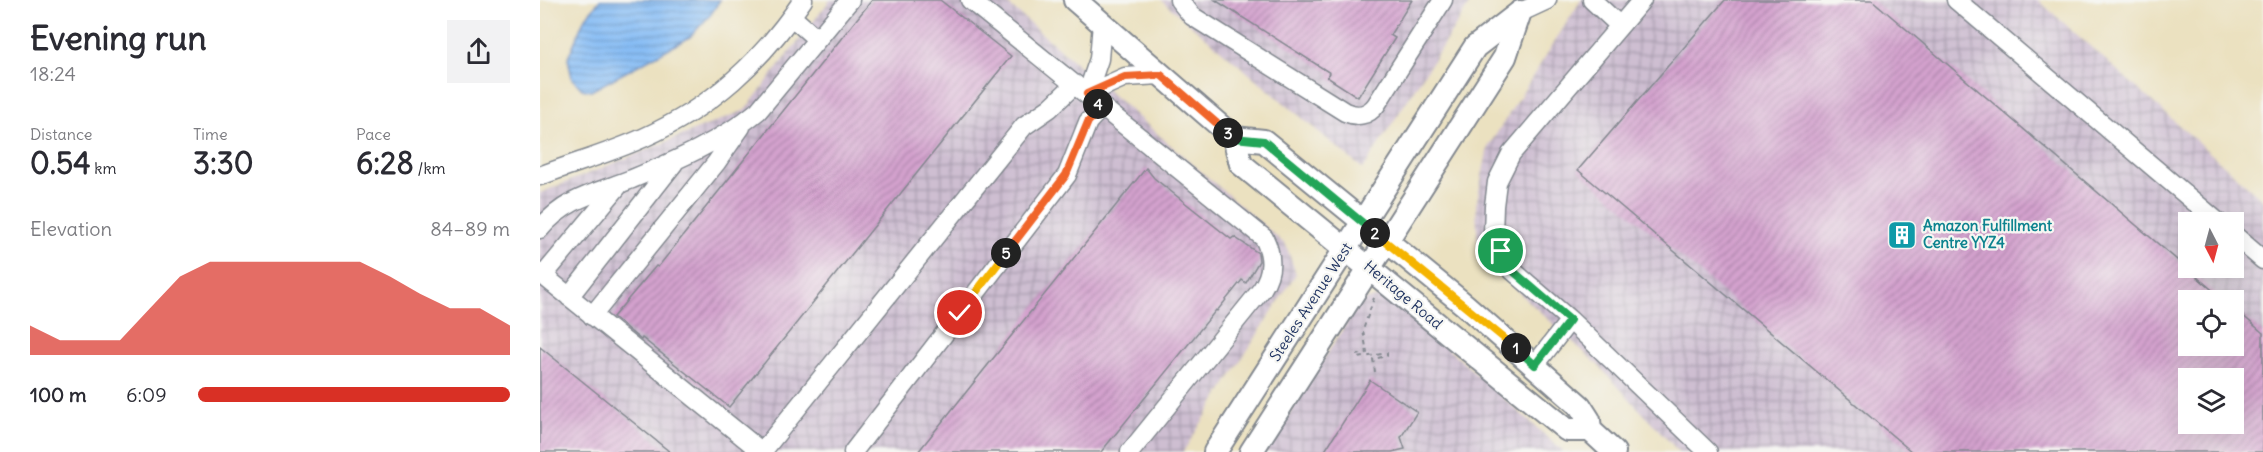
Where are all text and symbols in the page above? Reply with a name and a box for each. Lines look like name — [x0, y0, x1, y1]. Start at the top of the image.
text: Evening run — [30, 17, 206, 59]
button: share — [447, 20, 510, 83]
text: 18:24 — [30, 61, 76, 86]
pin: 4 — [1083, 89, 1113, 119]
text: 4 — [1093, 94, 1103, 114]
pin: 3 — [1213, 118, 1243, 148]
text: 3 — [1223, 123, 1233, 143]
text: Distance — [30, 124, 92, 144]
text: Time — [193, 124, 228, 144]
text: Pace — [356, 124, 391, 144]
text: 0.54 — [30, 144, 91, 182]
text: 3:30 — [193, 144, 254, 182]
text: 6:28 — [356, 144, 414, 182]
text: km — [91, 158, 117, 178]
text: /km — [414, 158, 446, 178]
north arrow — [2178, 212, 2244, 278]
map controls — [2178, 212, 2244, 434]
text: Elevation — [30, 216, 112, 241]
text: 84–89 m — [430, 216, 510, 241]
place label: Amazon Fulfillment Centre YYZ4 — [1923, 216, 2053, 252]
pin: 2 — [1360, 218, 1390, 248]
building icon: Amazon Fulfillment Centre YYZ4 — [1886, 219, 1918, 251]
text: 2 — [1371, 223, 1379, 243]
pin — [1475, 225, 1526, 276]
icon: arrive — [1484, 234, 1517, 267]
pin: 5 — [991, 238, 1021, 268]
street label: Steeles Avenue West — [1265, 239, 1356, 365]
text: 5 — [1001, 243, 1011, 263]
street label: Heritage Road — [1360, 256, 1447, 333]
pin — [934, 287, 985, 338]
button: locate — [2178, 290, 2244, 356]
icon: check — [943, 296, 976, 329]
pin: 1 — [1501, 333, 1531, 363]
text: 1 — [1513, 338, 1519, 358]
button: layers — [2178, 368, 2244, 434]
text: 100 m — [30, 382, 87, 407]
text: 6:09 — [126, 382, 167, 407]

